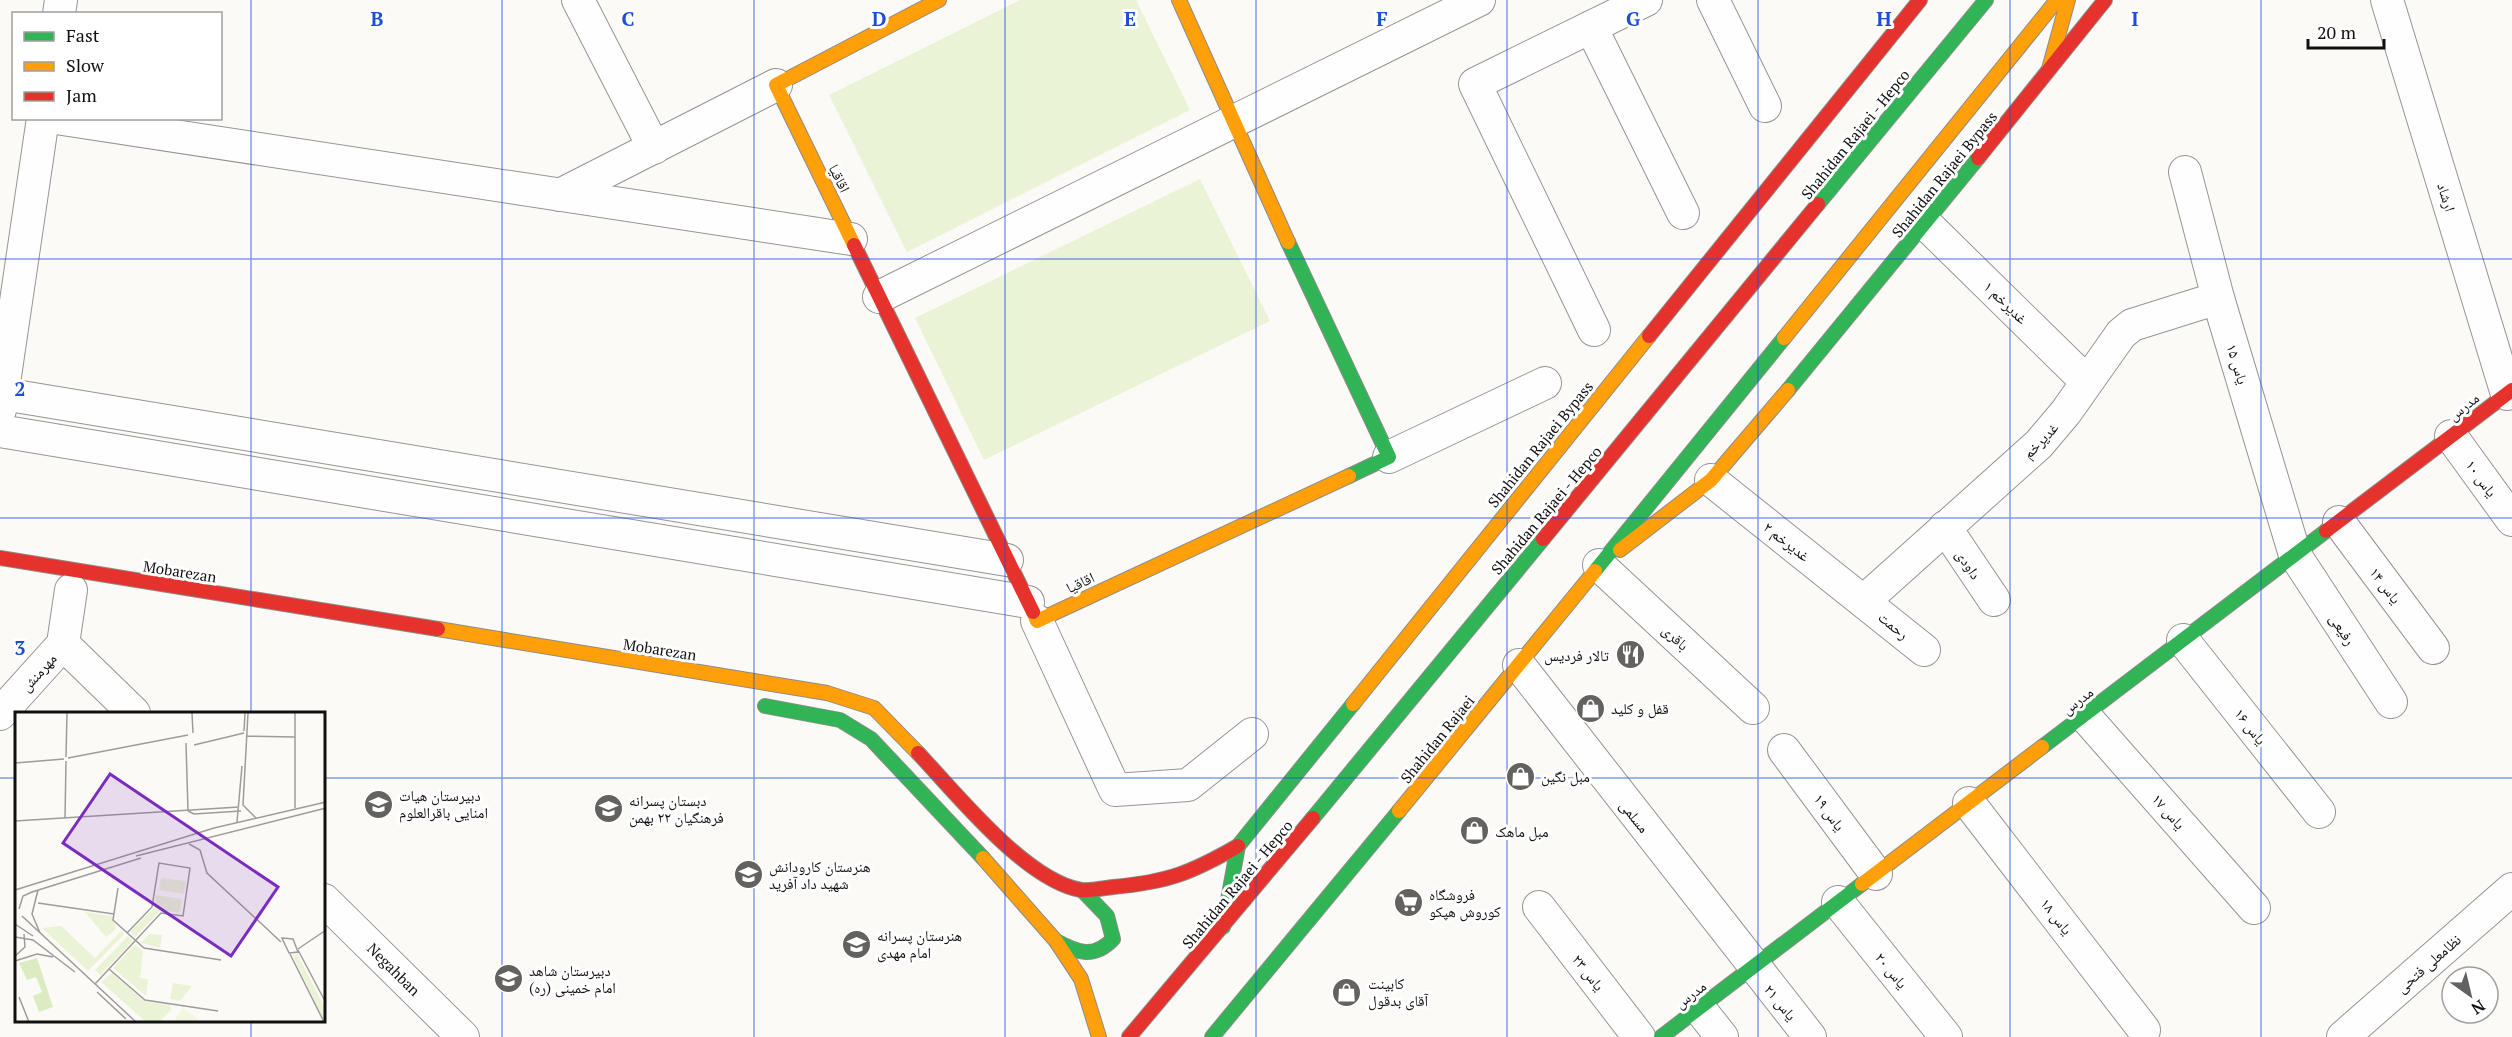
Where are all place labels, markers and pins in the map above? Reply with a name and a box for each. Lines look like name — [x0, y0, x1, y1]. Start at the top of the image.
restaurant icon: تالار فردیس — [1614, 639, 1646, 671]
place label: تالار فردیس — [1544, 645, 1610, 666]
shop icon: قفل و کلید — [1574, 692, 1606, 724]
place label: قفل و کلید — [1611, 698, 1669, 719]
shop icon: مبل نگین — [1504, 760, 1536, 792]
place label: مبل نگین — [1541, 766, 1590, 787]
place label: دبیرستان هیات امنایی باقرالعلوم — [399, 785, 488, 823]
school or university icon: دبیرستان هیات امنایی باقرالعلوم — [362, 788, 394, 820]
place label: دبستان پسرانه فرهنگیان ۲۲ بهمن — [629, 790, 724, 828]
school or university icon: دبستان پسرانه فرهنگیان ۲۲ بهمن — [592, 793, 624, 825]
shop icon: مبل ماهک — [1458, 815, 1490, 847]
place label: مبل ماهک — [1495, 821, 1549, 842]
place label: هنرستان کارودانش شهید داد آفرید — [769, 856, 871, 893]
school or university icon: هنرستان کارودانش شهید داد آفرید — [732, 859, 764, 891]
place label: فروشگاه کوروش هپکو — [1429, 884, 1501, 922]
supermarket icon: فروشگاه کوروش هپکو — [1392, 887, 1424, 919]
place label: هنرستان پسرانه امام مهدی — [877, 925, 962, 963]
school or university icon: هنرستان پسرانه امام مهدی — [840, 928, 872, 960]
place label: دبیرستان شاهد امام خمینی (ره) — [529, 960, 616, 998]
school or university icon: دبیرستان شاهد امام خمینی (ره) — [492, 963, 524, 995]
place label: کابینت آقای بدقول — [1368, 973, 1429, 1011]
shop icon: کابینت آقای بدقول — [1331, 976, 1363, 1008]

